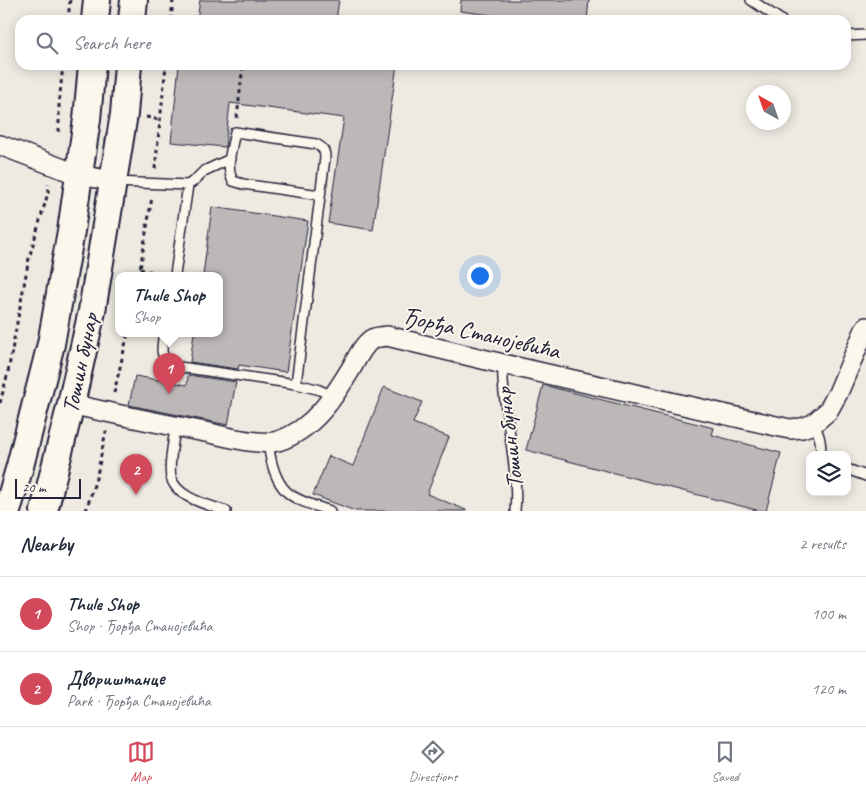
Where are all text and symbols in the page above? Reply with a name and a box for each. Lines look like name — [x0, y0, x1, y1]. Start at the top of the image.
search box — [15, 15, 851, 70]
icon: search — [33, 29, 61, 57]
text: Search here — [73, 31, 150, 55]
north arrow — [746, 85, 791, 130]
your location — [467, 263, 493, 289]
popup — [115, 272, 223, 337]
text: Thule Shop — [133, 283, 205, 307]
street label: Ђорђа Станојевића — [399, 300, 564, 366]
text: Shop — [133, 307, 160, 327]
street label: Тошин бунар — [55, 309, 106, 416]
pin: 1 — [153, 353, 185, 394]
street label: Тошин бунар — [488, 384, 530, 490]
map controls — [806, 451, 851, 496]
button: layers — [806, 451, 851, 496]
pin: 2 — [120, 454, 152, 495]
scale bar — [15, 476, 81, 499]
text: 20 m — [22, 479, 46, 496]
text: Nearby — [20, 531, 73, 557]
text: 2 results — [799, 534, 846, 554]
text: Thule Shop — [67, 592, 139, 616]
text: 1 — [32, 604, 40, 624]
text: 100 m — [812, 604, 846, 624]
text: Shop · Ђорђа Станојевића — [67, 616, 213, 636]
text: Двориштанце — [67, 667, 164, 691]
text: 2 — [32, 679, 40, 699]
text: 120 m — [812, 679, 846, 699]
text: Park · Ђорђа Станојевића — [67, 691, 211, 711]
tab: Map — [127, 738, 155, 785]
tab: Directions — [409, 738, 457, 785]
tab: Saved — [711, 738, 739, 785]

